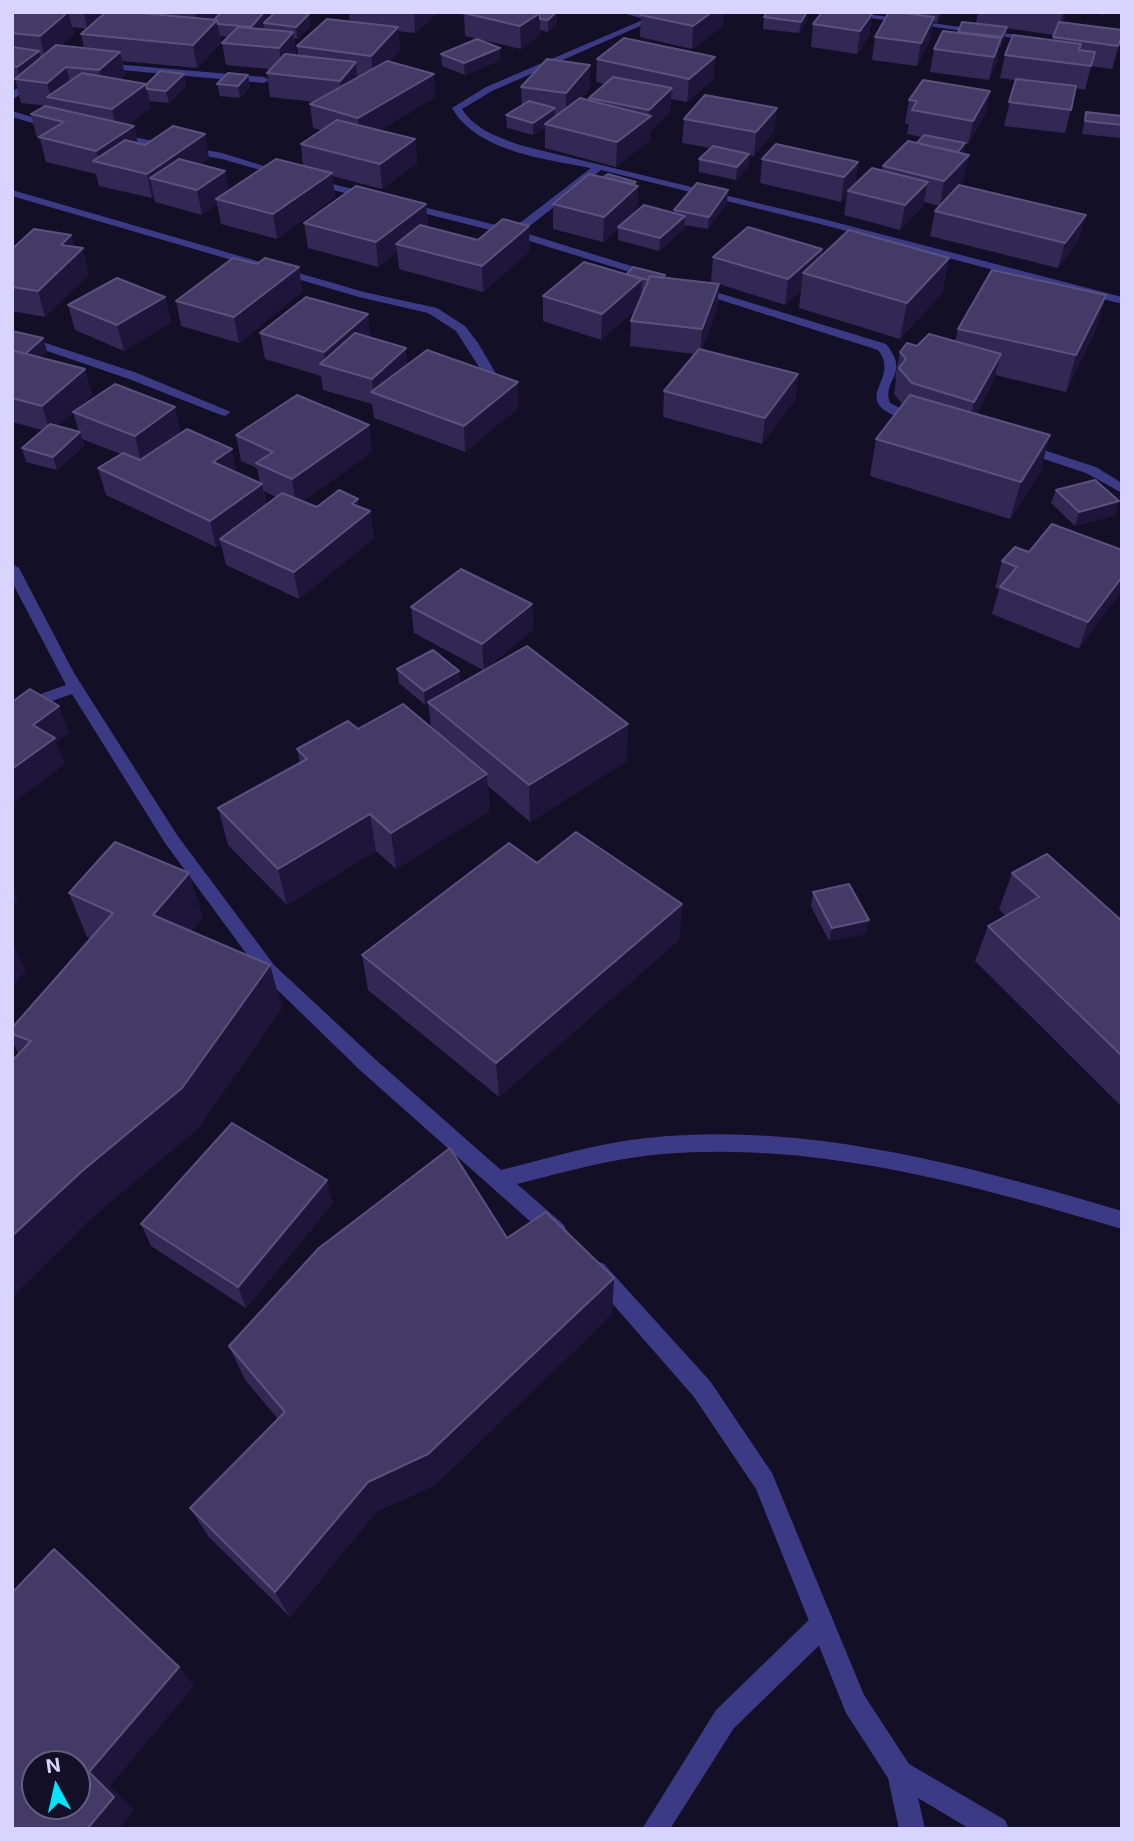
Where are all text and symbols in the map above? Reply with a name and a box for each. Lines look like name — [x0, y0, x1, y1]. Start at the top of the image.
north arrow — [21, 1750, 91, 1820]
text: N — [45, 1753, 62, 1778]

